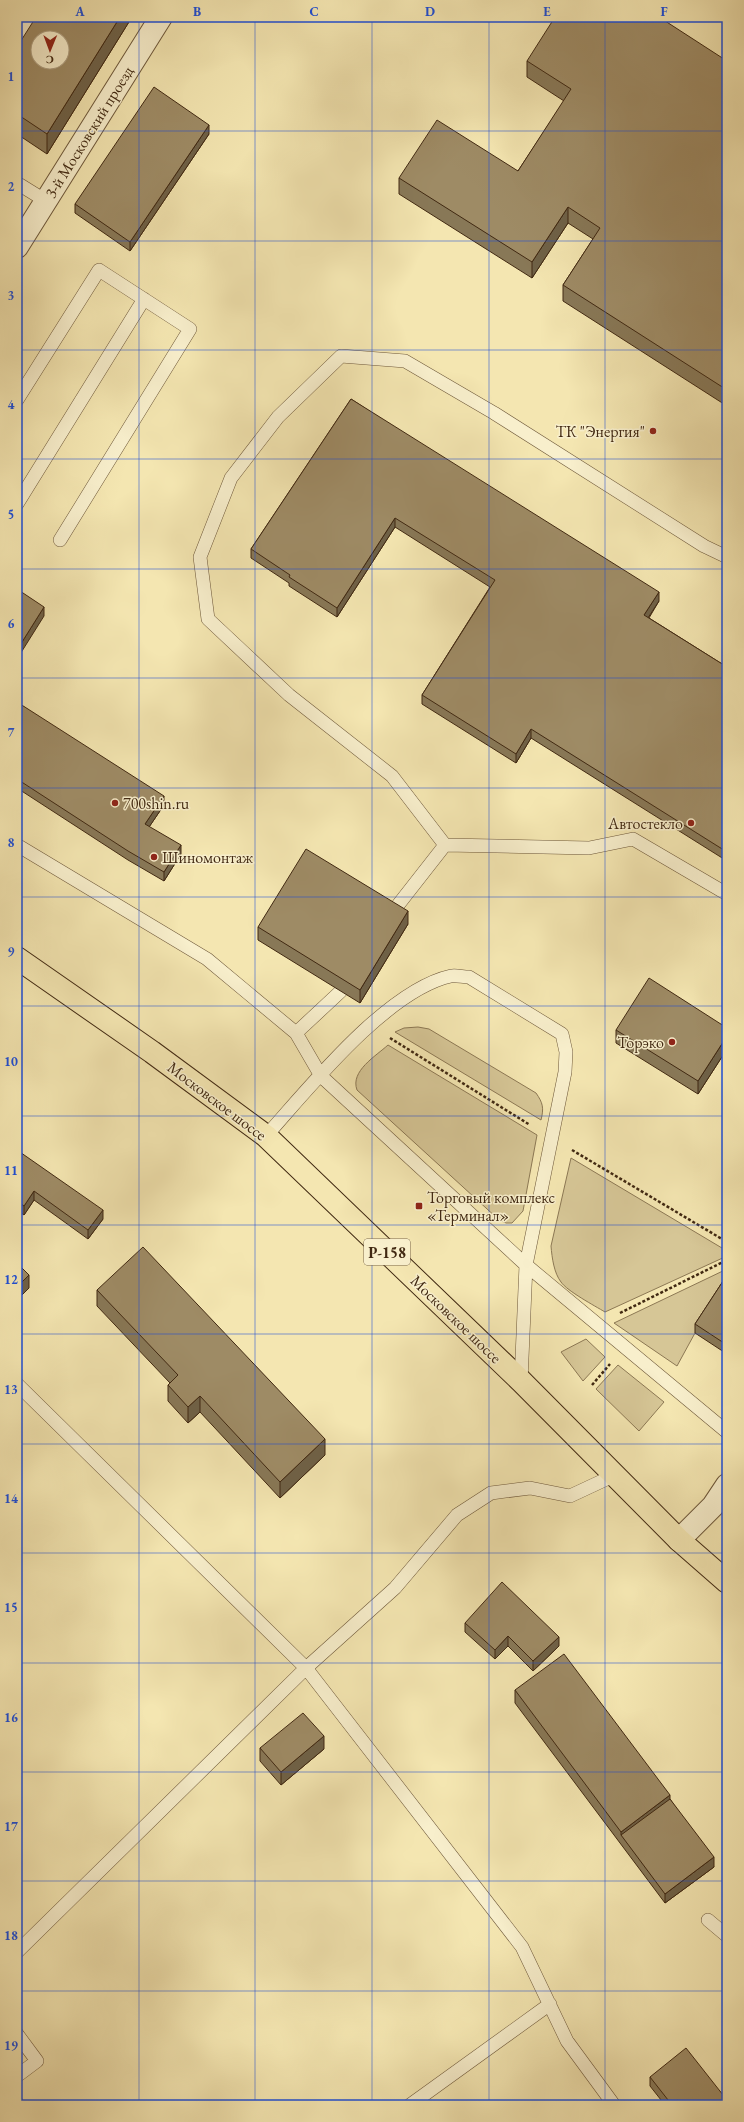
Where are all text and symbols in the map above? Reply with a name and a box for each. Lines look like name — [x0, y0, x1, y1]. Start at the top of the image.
text: A — [74, 3, 85, 20]
text: B — [193, 3, 201, 20]
text: C — [309, 3, 319, 20]
text: D — [425, 3, 435, 20]
text: E — [543, 3, 551, 20]
text: F — [660, 3, 668, 20]
north arrow — [30, 30, 70, 70]
text: С — [46, 53, 54, 67]
street label: 3-й Московский проезд — [40, 61, 138, 202]
text: 1 — [8, 68, 15, 85]
text: 2 — [8, 178, 15, 195]
text: 3 — [8, 287, 15, 304]
text: 4 — [8, 396, 15, 413]
place label: ТК "Энергия" — [555, 421, 645, 442]
marker: ТК "Энергия" — [648, 426, 658, 436]
text: 5 — [8, 506, 14, 523]
text: 6 — [8, 615, 15, 632]
text: 7 — [8, 724, 15, 741]
place label: 700shin.ru — [123, 793, 190, 814]
marker: 700shin.ru — [110, 798, 120, 808]
place label: Автостекло — [607, 813, 683, 834]
marker: Автостекло — [686, 818, 696, 828]
text: 8 — [8, 834, 15, 851]
place label: Шиномонтаж — [162, 847, 253, 868]
marker: Шиномонтаж — [149, 852, 159, 862]
text: 9 — [8, 943, 15, 960]
place label: Торэко — [617, 1032, 664, 1053]
marker: Торэко — [667, 1037, 677, 1047]
text: 10 — [4, 1053, 18, 1070]
street label: Московское шоссе — [163, 1057, 271, 1145]
text: 11 — [4, 1162, 18, 1179]
place label: Торговый комплекс «Терминал» — [427, 1187, 555, 1226]
marker: Торговый комплекс «Терминал» — [414, 1201, 424, 1211]
road number: Р-158 — [364, 1239, 410, 1265]
street label: Московское шоссе — [406, 1270, 506, 1368]
text: 12 — [4, 1271, 18, 1288]
text: 13 — [4, 1381, 18, 1398]
text: 14 — [4, 1490, 18, 1507]
text: 15 — [4, 1599, 18, 1616]
text: 16 — [4, 1709, 18, 1726]
text: 17 — [4, 1818, 18, 1835]
text: 18 — [4, 1927, 18, 1944]
text: 19 — [4, 2037, 18, 2054]

